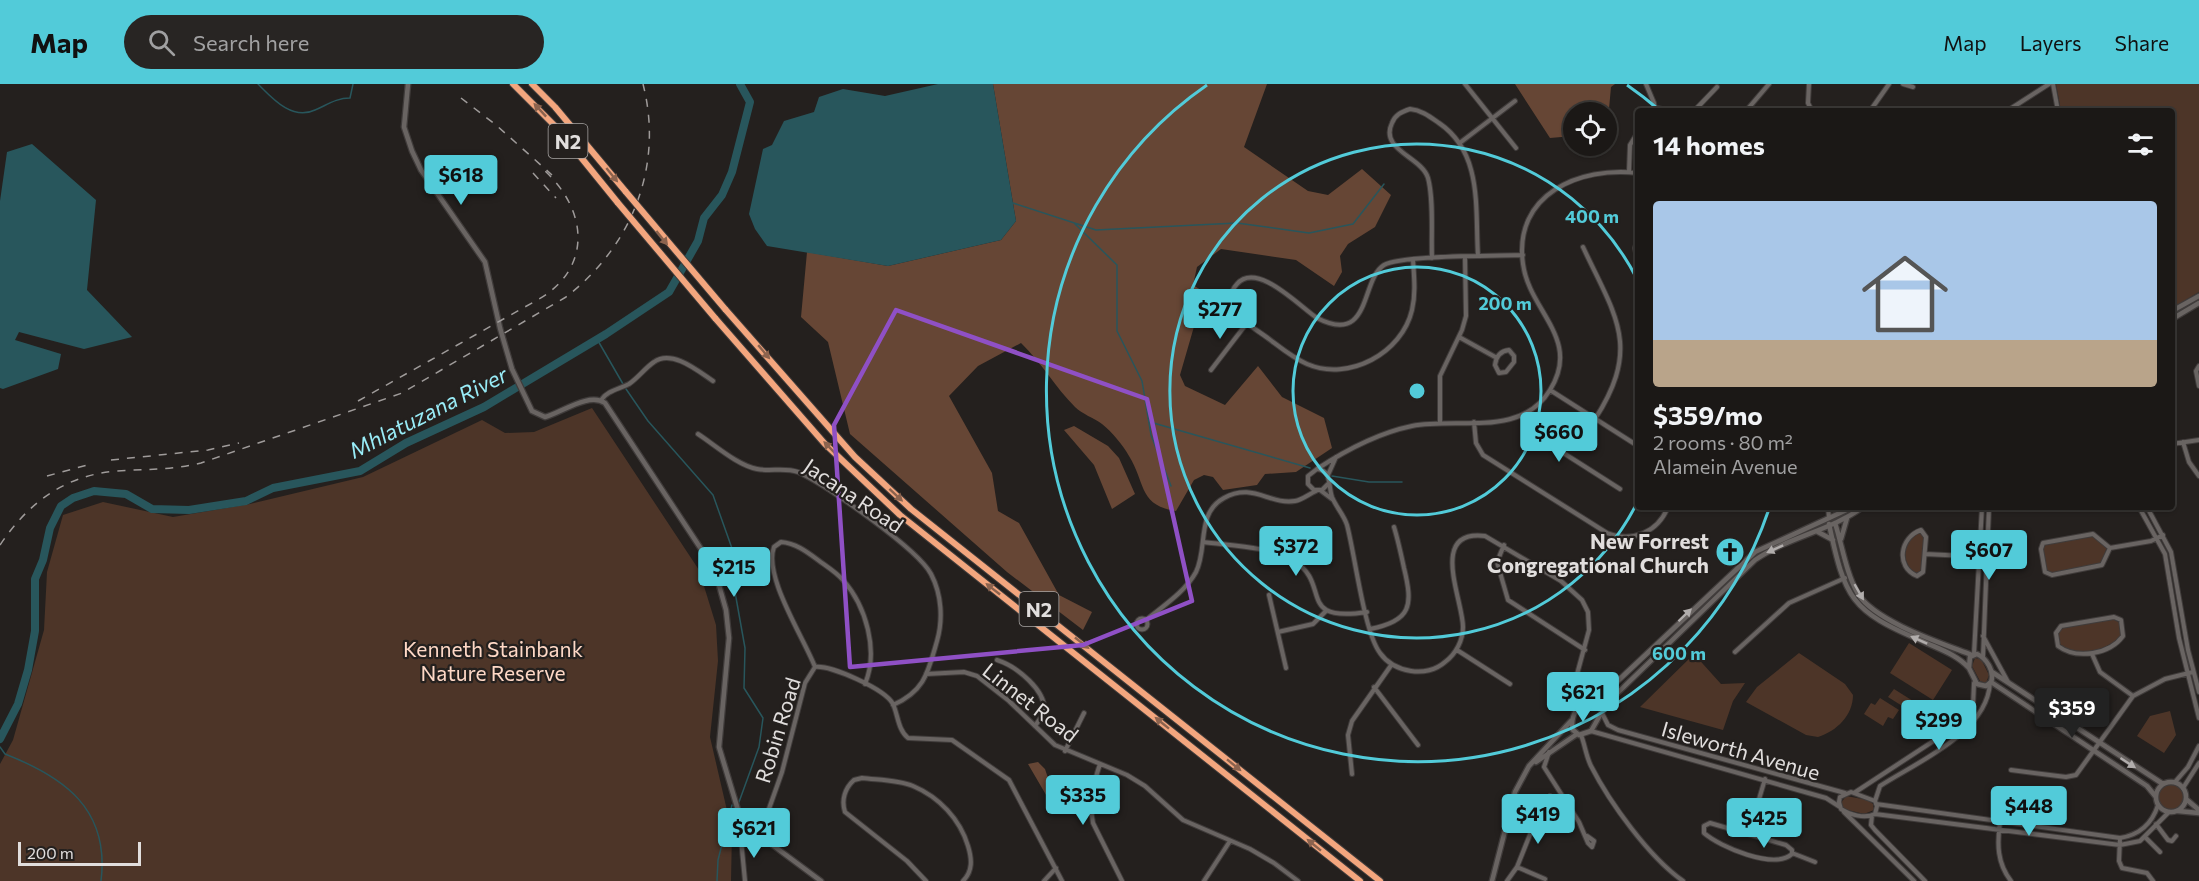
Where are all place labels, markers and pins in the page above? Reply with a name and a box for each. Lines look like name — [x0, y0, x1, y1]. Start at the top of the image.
pin: $618 — [425, 155, 497, 206]
pin: $277 — [1184, 289, 1256, 340]
centre of rings — [1407, 381, 1427, 401]
pin: $660 — [1523, 412, 1595, 463]
pin: $372 — [1260, 526, 1332, 577]
place label: New Forrest Congregational Church — [1487, 528, 1709, 577]
pin: $607 — [1953, 530, 2025, 581]
church icon: New Forrest Congregational Church — [1714, 536, 1746, 568]
pin: $215 — [698, 547, 770, 598]
pin: $621 — [1547, 672, 1619, 723]
pin: $359 — [2036, 688, 2108, 739]
pin: $299 — [1903, 700, 1975, 751]
pin: $335 — [1047, 775, 1119, 826]
pin: $448 — [1993, 786, 2065, 837]
pin: $419 — [1502, 794, 1574, 845]
pin: $425 — [1728, 798, 1800, 849]
pin: $621 — [718, 808, 790, 859]

